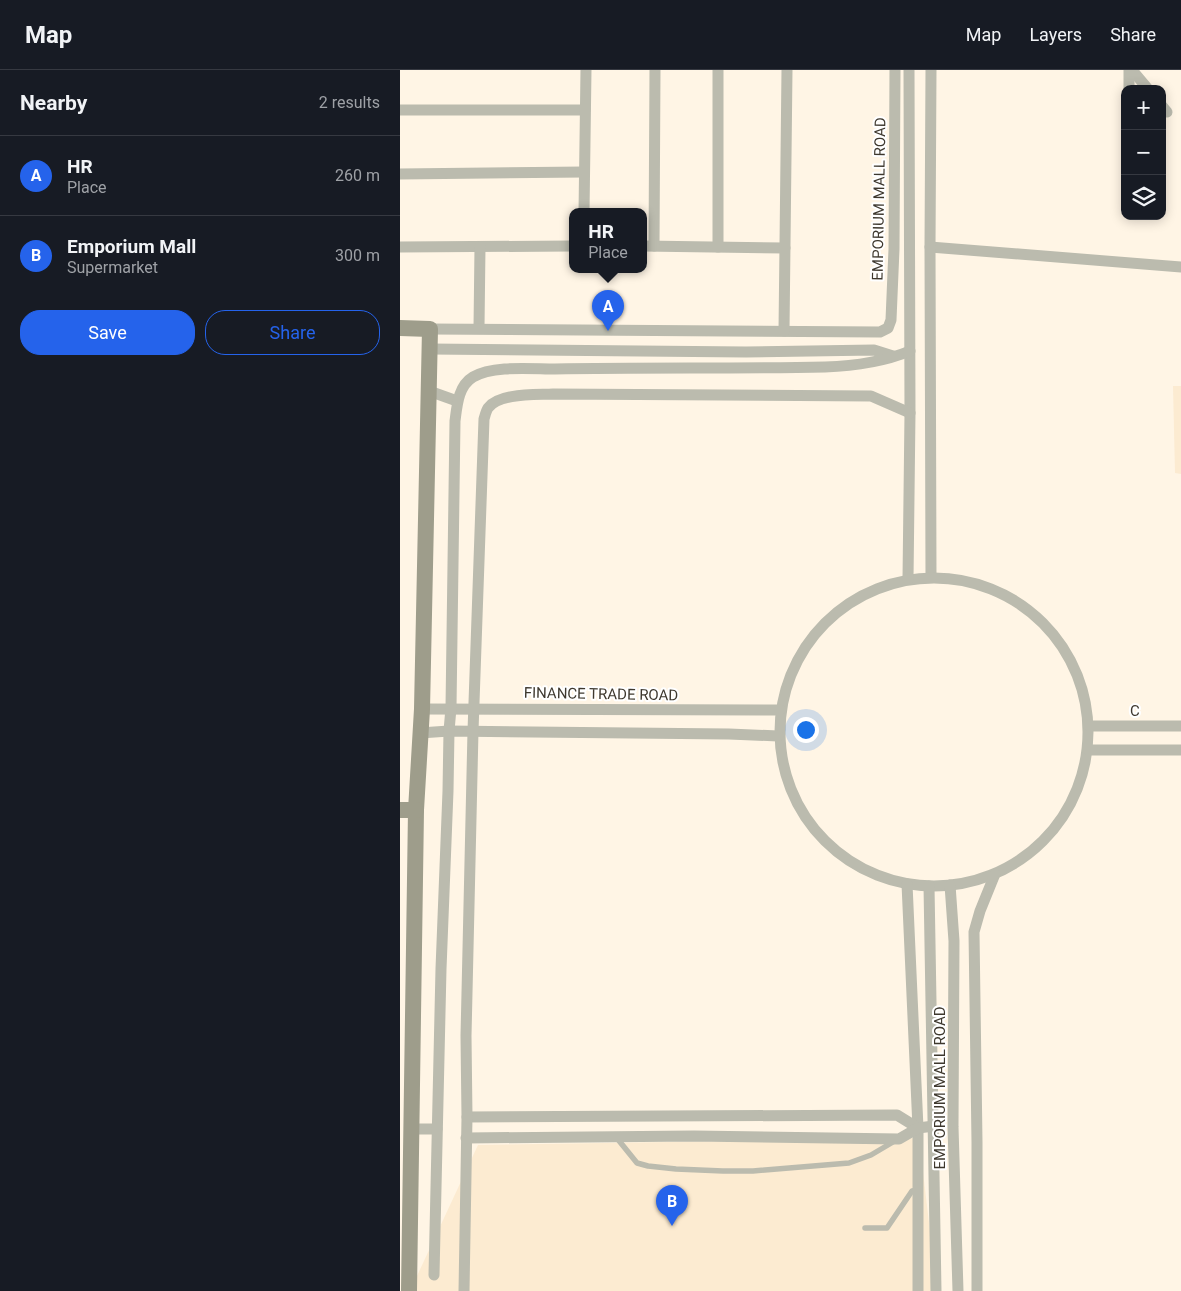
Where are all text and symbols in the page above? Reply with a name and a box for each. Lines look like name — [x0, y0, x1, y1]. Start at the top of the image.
text: Map — [25, 21, 72, 49]
text: Map — [966, 24, 1001, 45]
text: Layers — [1029, 24, 1082, 45]
text: Share — [1110, 24, 1156, 45]
map controls — [1121, 85, 1166, 220]
button: + — [1121, 85, 1166, 130]
text: Nearby — [20, 91, 87, 115]
text: 2 results — [319, 93, 380, 112]
street label: EMPORIUM MALL ROAD — [869, 117, 889, 281]
button: − — [1121, 130, 1166, 175]
text: HR — [67, 155, 93, 178]
text: A — [31, 166, 41, 185]
text: 260 m — [335, 166, 380, 185]
button: layers — [1121, 175, 1166, 220]
text: Place — [67, 178, 107, 197]
popup — [569, 208, 647, 273]
text: HR — [588, 220, 614, 243]
text: Emporium Mall — [67, 235, 196, 258]
text: Place — [588, 243, 628, 262]
text: B — [31, 246, 41, 265]
text: 300 m — [335, 246, 380, 265]
text: Supermarket — [67, 258, 158, 277]
pin: A — [592, 290, 624, 331]
button: Save — [20, 310, 195, 355]
button: Share — [205, 310, 380, 355]
street label: FINANCE TRADE ROAD — [524, 684, 678, 704]
street label: C — [1130, 702, 1140, 720]
your location — [793, 717, 819, 743]
street label: EMPORIUM MALL ROAD — [931, 1006, 949, 1170]
pin: B — [656, 1185, 688, 1226]

